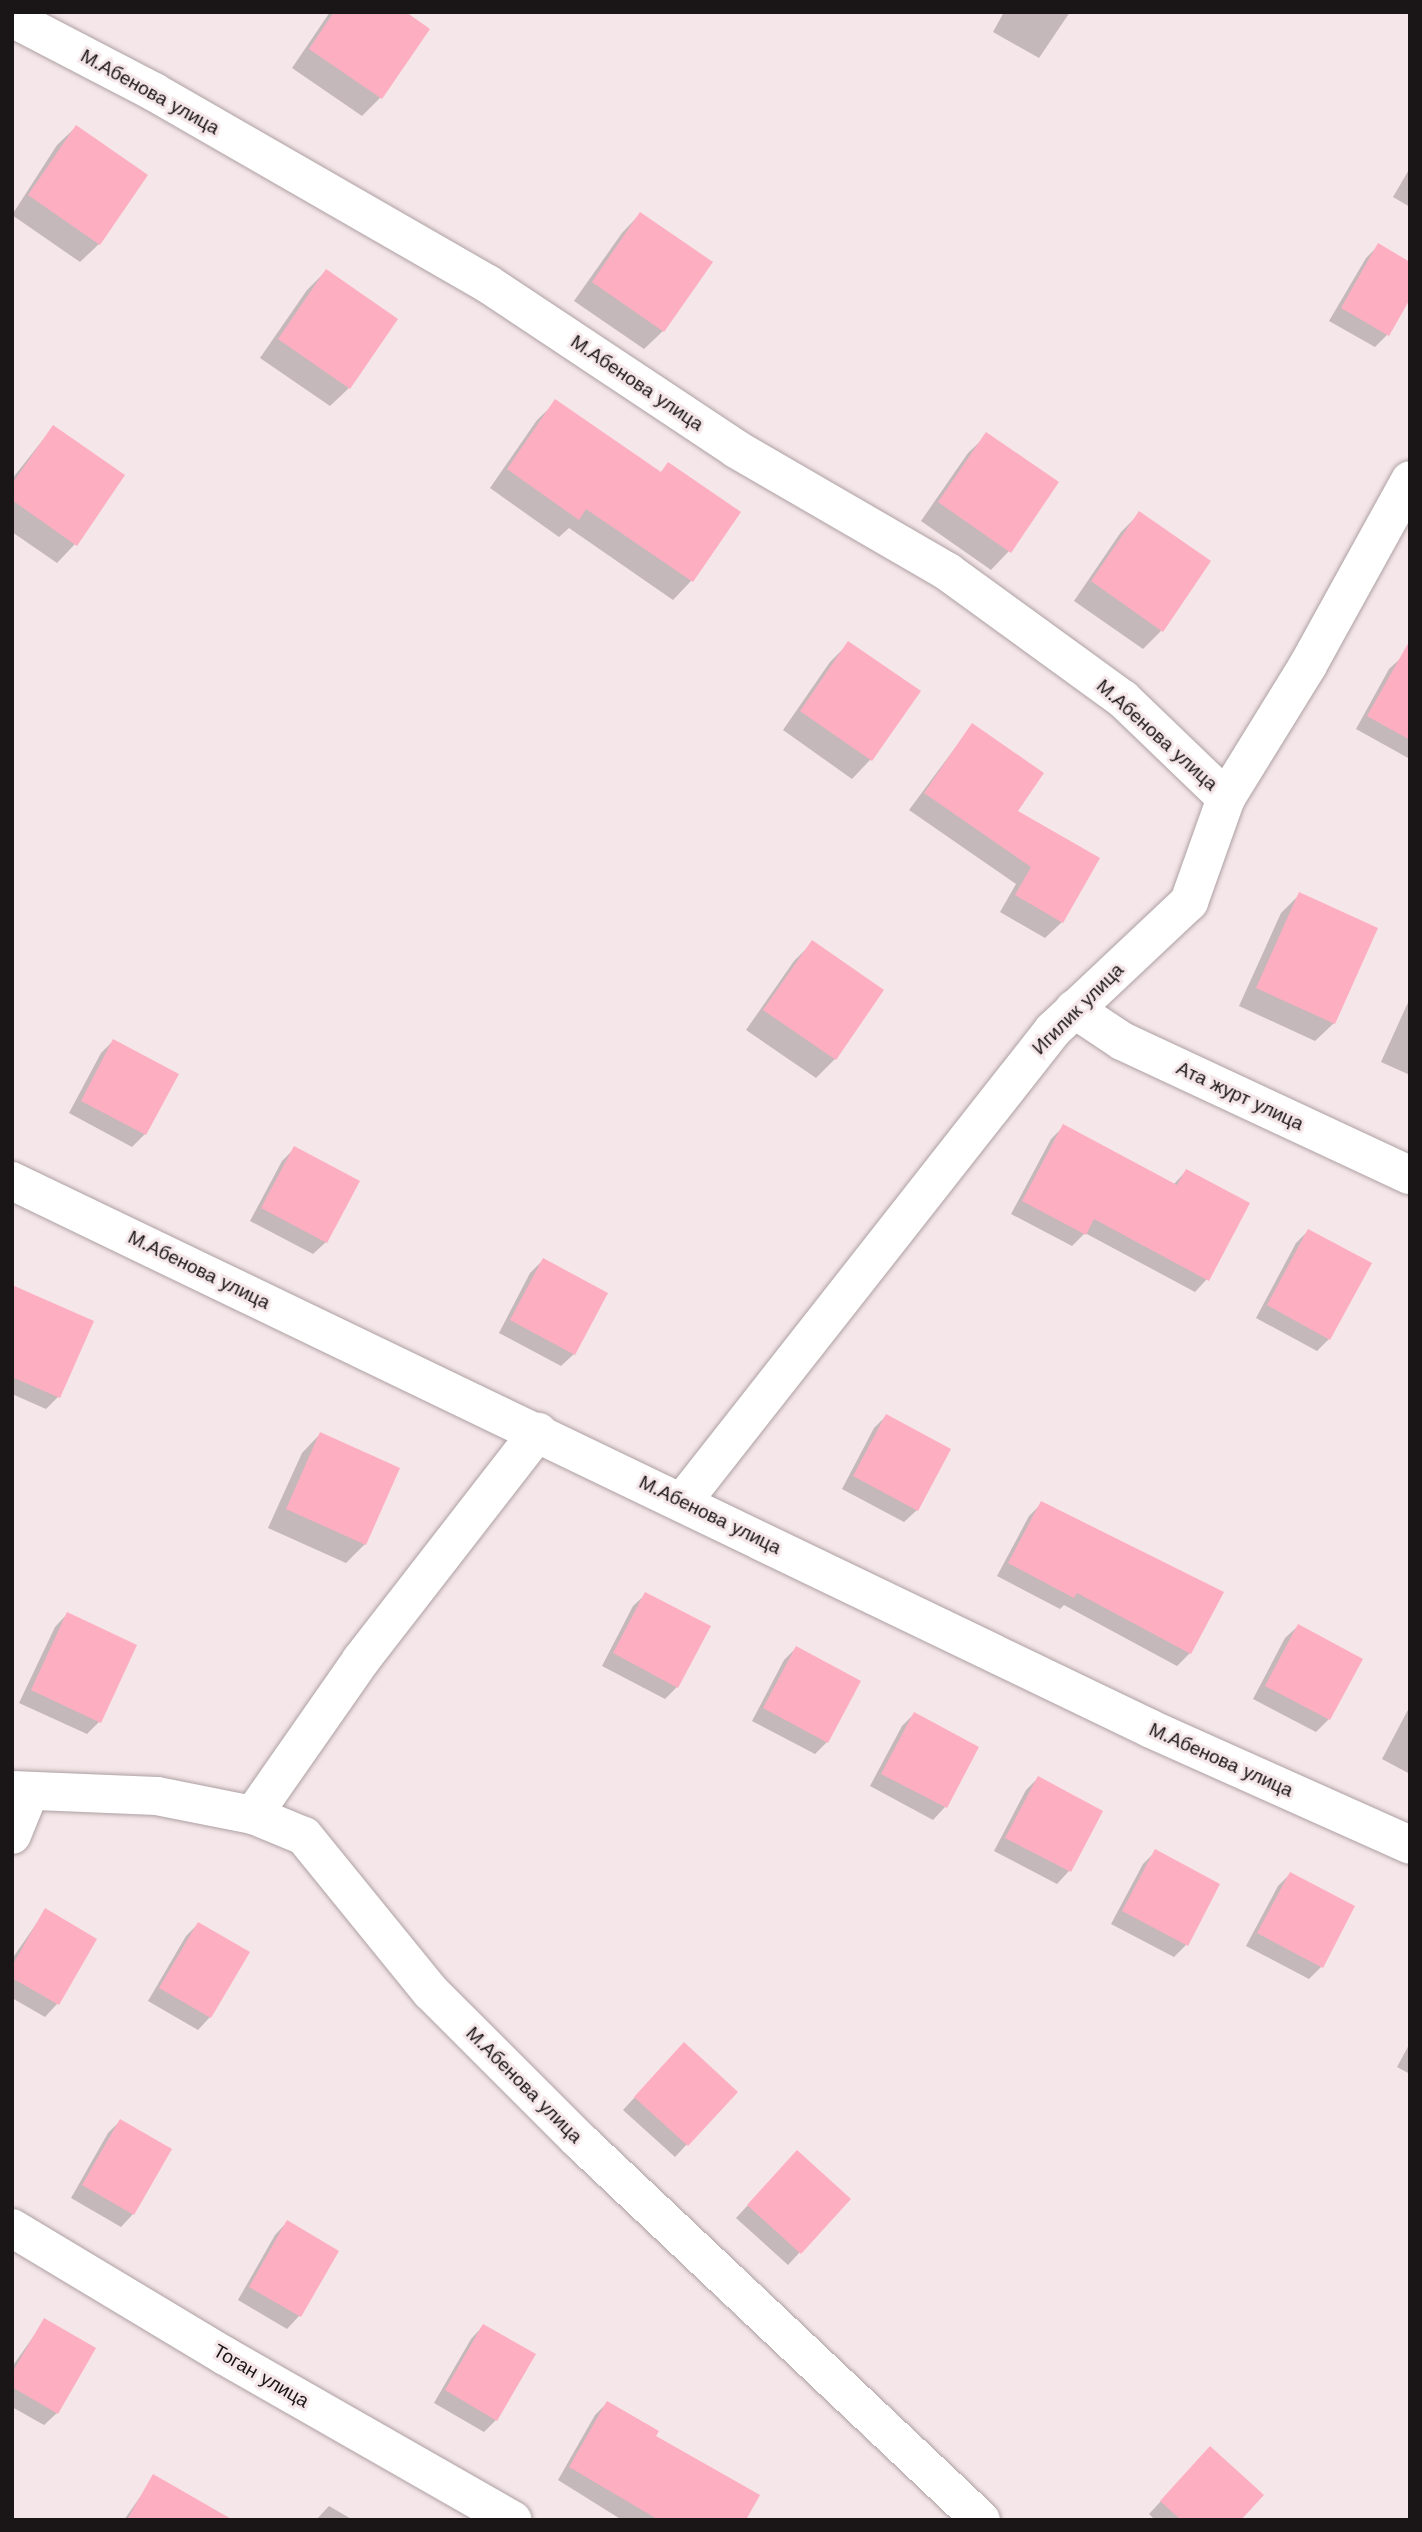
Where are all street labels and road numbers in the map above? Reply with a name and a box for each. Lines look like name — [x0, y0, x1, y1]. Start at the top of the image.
street label: М.Абенова улица — [77, 44, 223, 140]
street label: М.Абенова улица — [566, 330, 708, 436]
street label: М.Абенова улица — [1092, 675, 1222, 795]
street label: Игилик улица — [1028, 959, 1128, 1059]
street label: Ата журт улица — [1173, 1057, 1307, 1135]
street label: М.Абенова улица — [124, 1226, 274, 1314]
street label: М.Абенова улица — [635, 1471, 785, 1559]
street label: М.Абенова улица — [1146, 1718, 1296, 1802]
street label: М.Абенова улица — [461, 2022, 587, 2148]
street label: Тоган улица — [209, 2339, 313, 2413]

